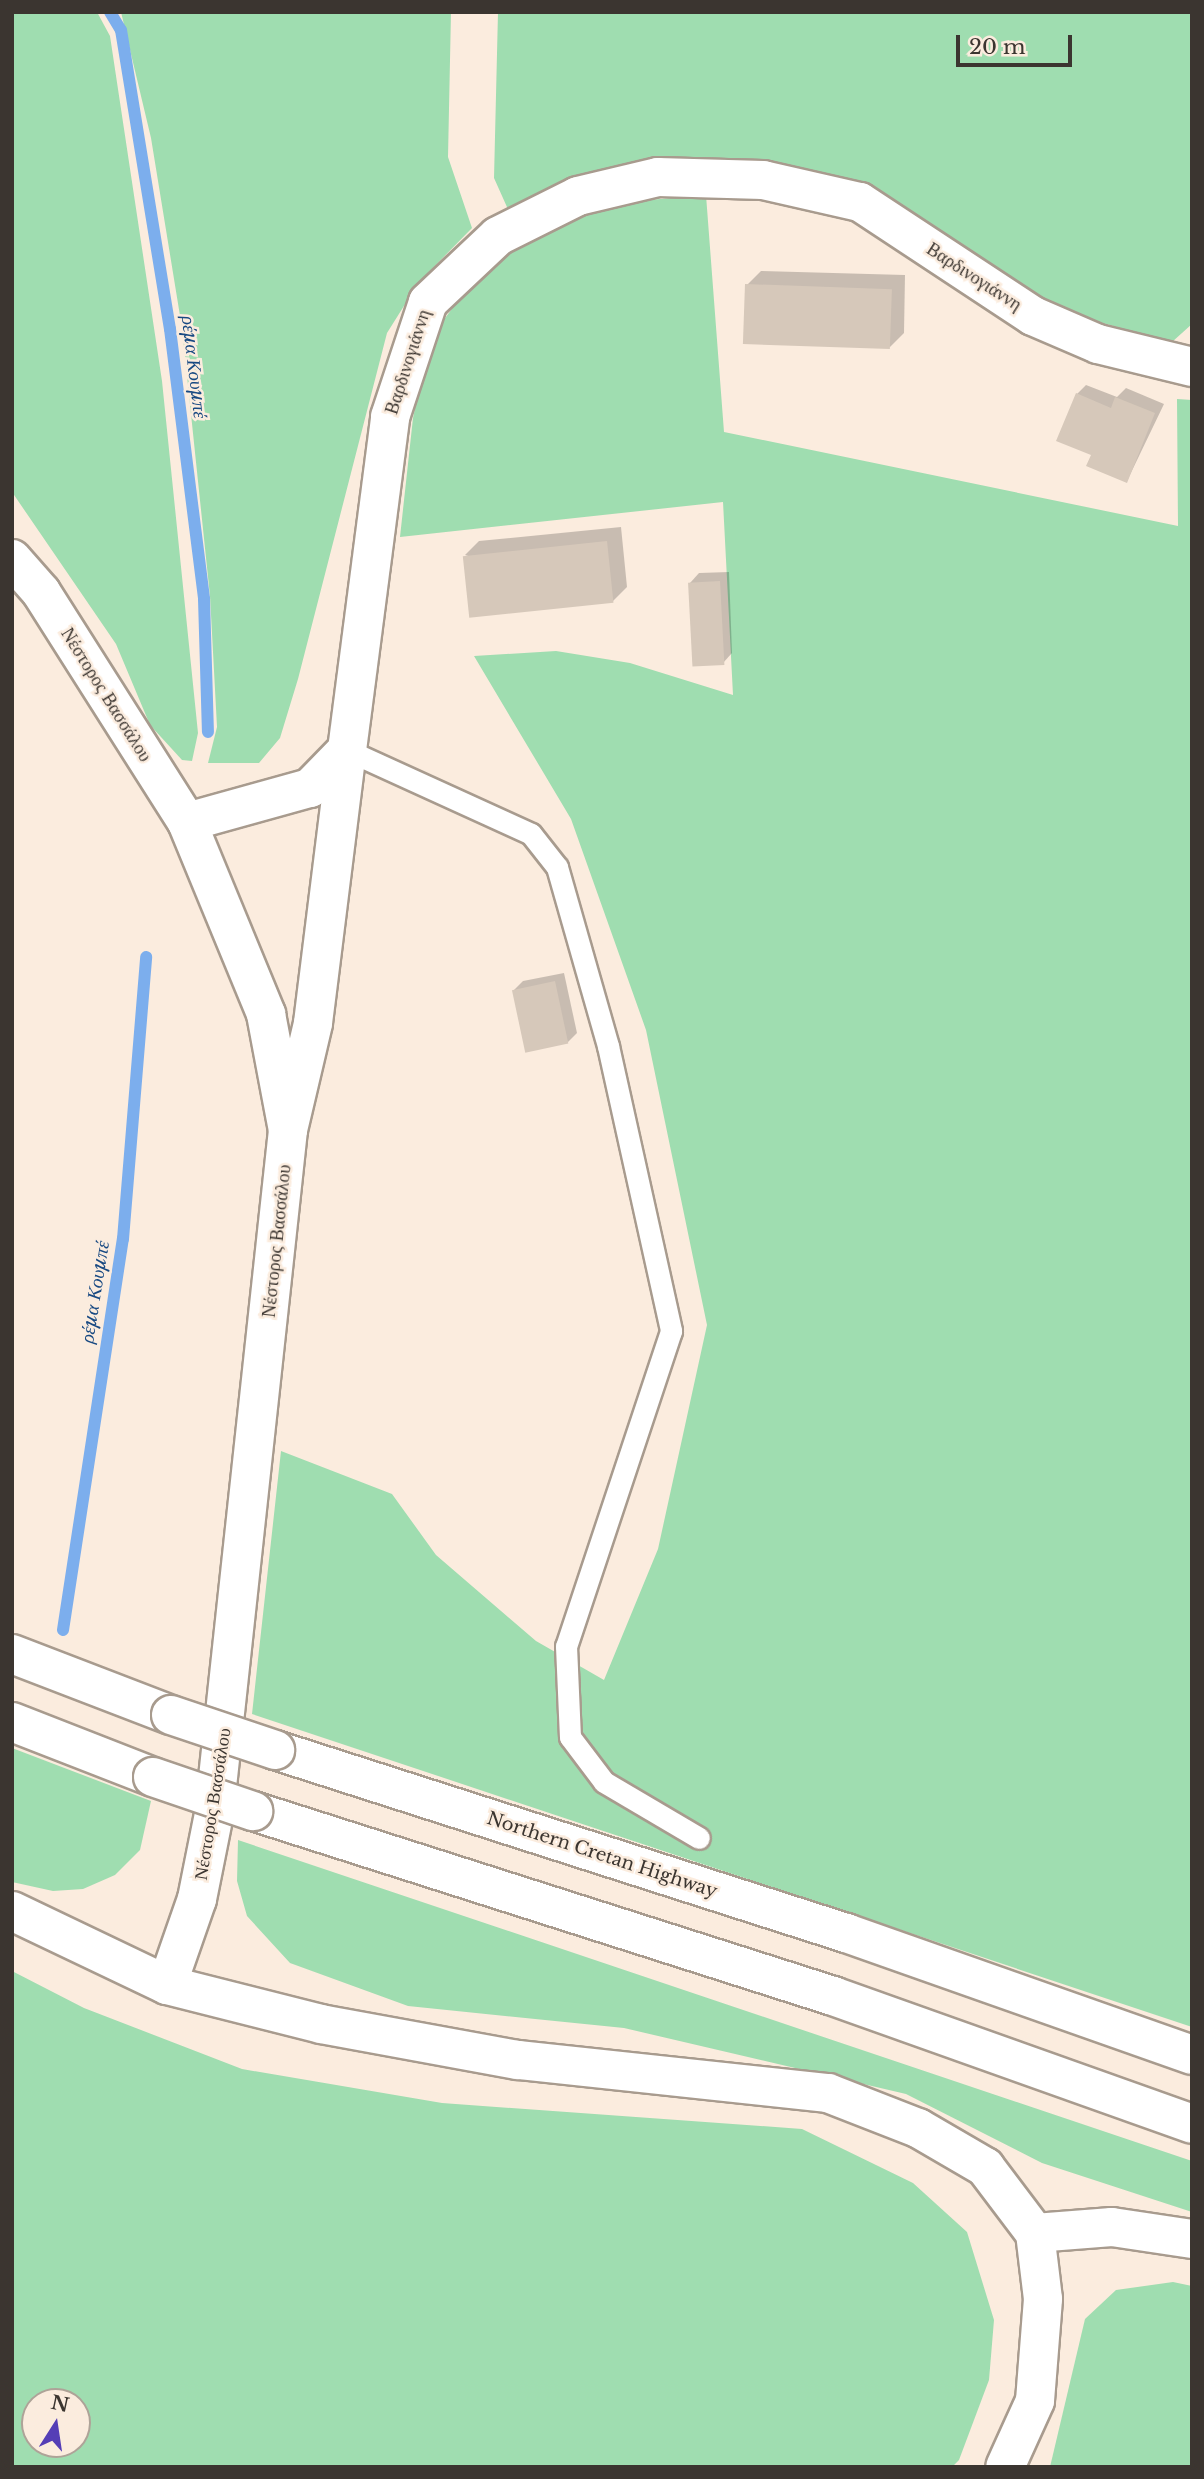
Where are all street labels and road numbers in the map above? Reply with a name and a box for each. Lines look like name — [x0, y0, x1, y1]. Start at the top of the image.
street label: Βαρδινογιάννη — [922, 238, 1026, 316]
street label: Βαρδινογιάννη — [381, 307, 435, 417]
street label: Νέστορος Βασσάλου — [56, 624, 156, 766]
street label: Νέστορος Βασσάλου — [258, 1163, 296, 1319]
street label: Νέστορος Βασσάλου — [190, 1726, 236, 1882]
street label: Northern Cretan Highway — [484, 1807, 720, 1903]

